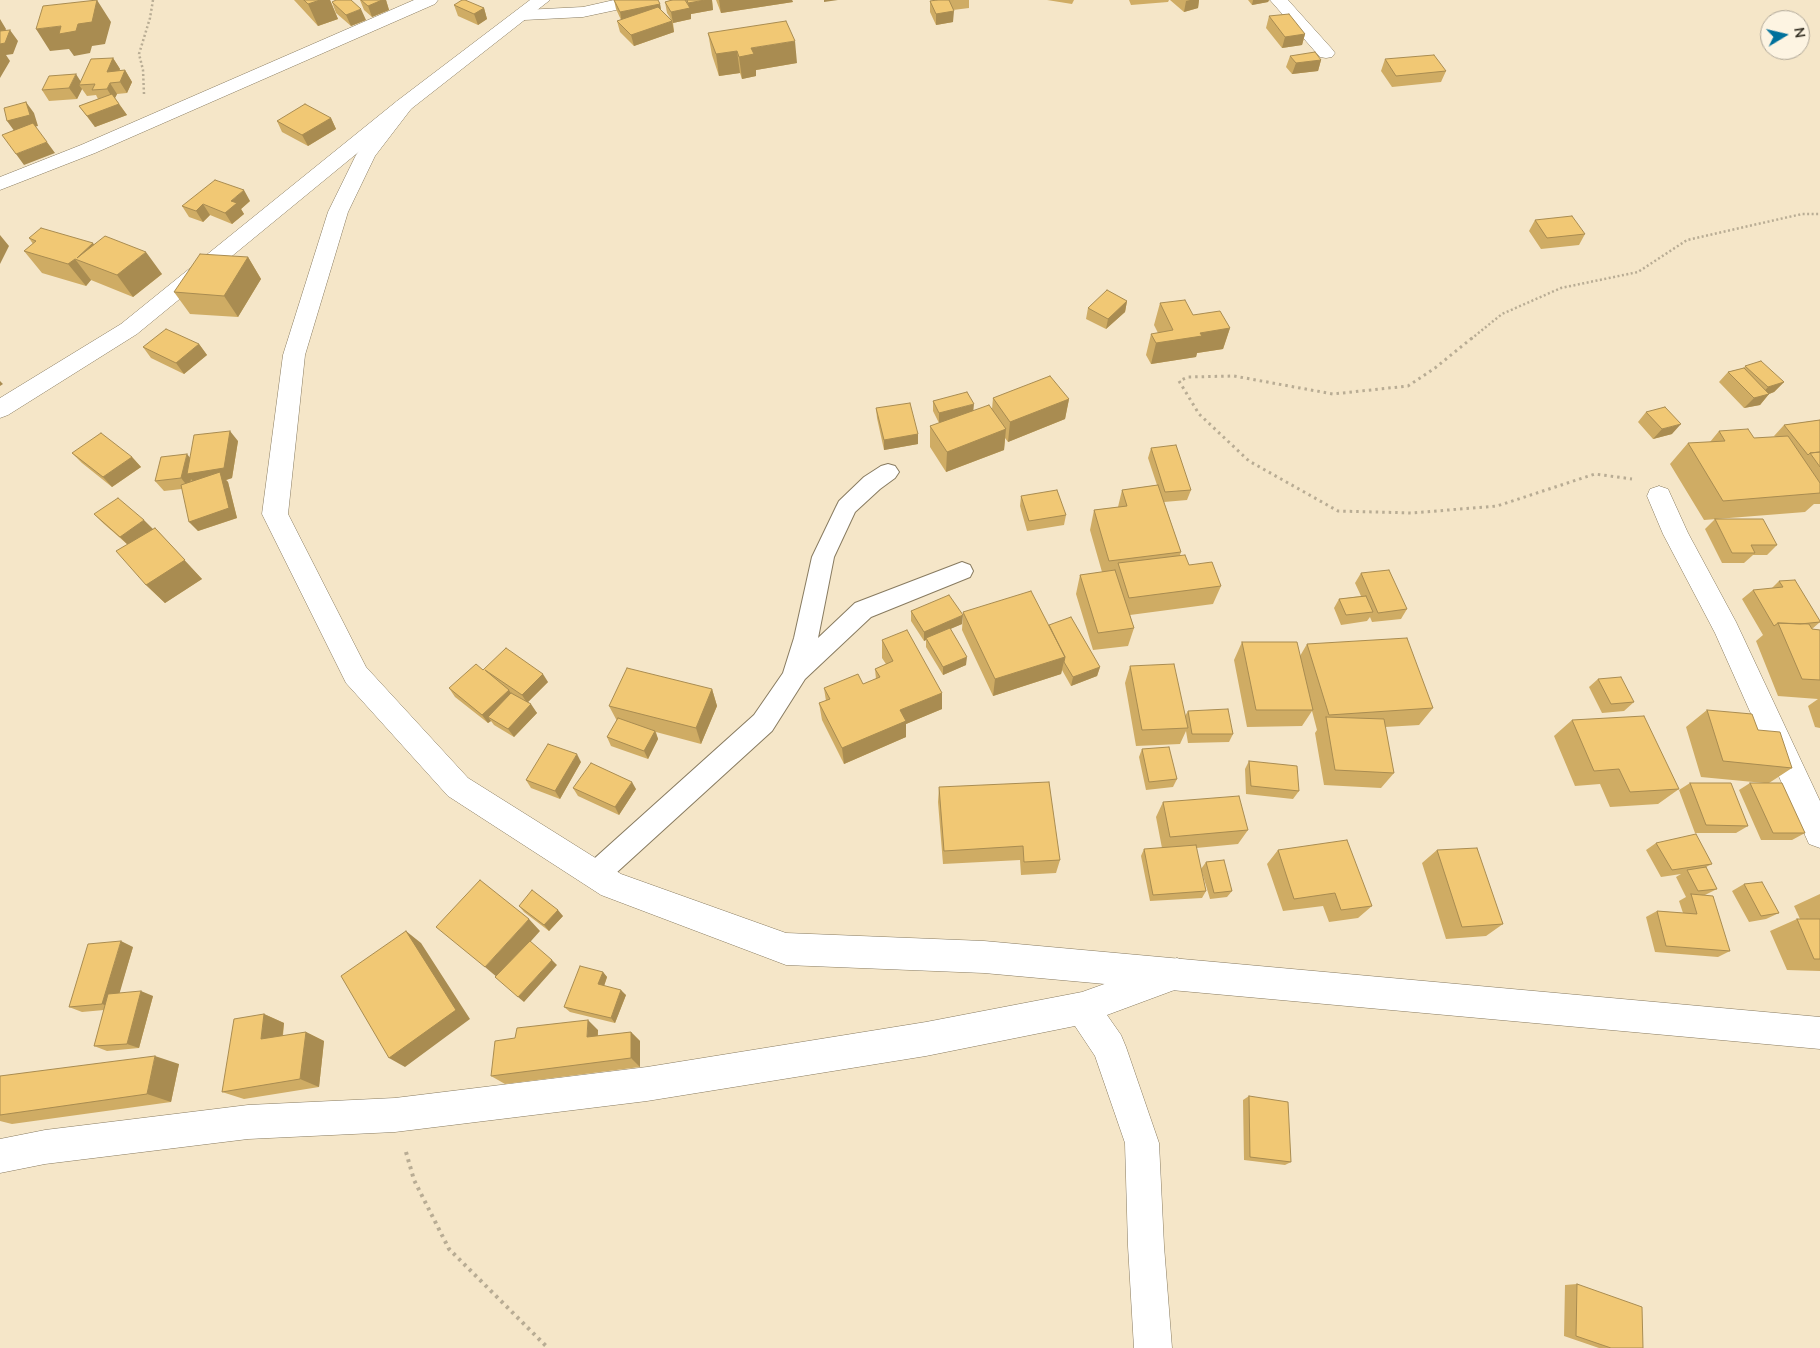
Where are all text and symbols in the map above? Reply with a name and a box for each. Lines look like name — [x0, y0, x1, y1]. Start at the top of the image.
north arrow — [1760, 10, 1810, 60]
text: N — [1789, 26, 1810, 39]

